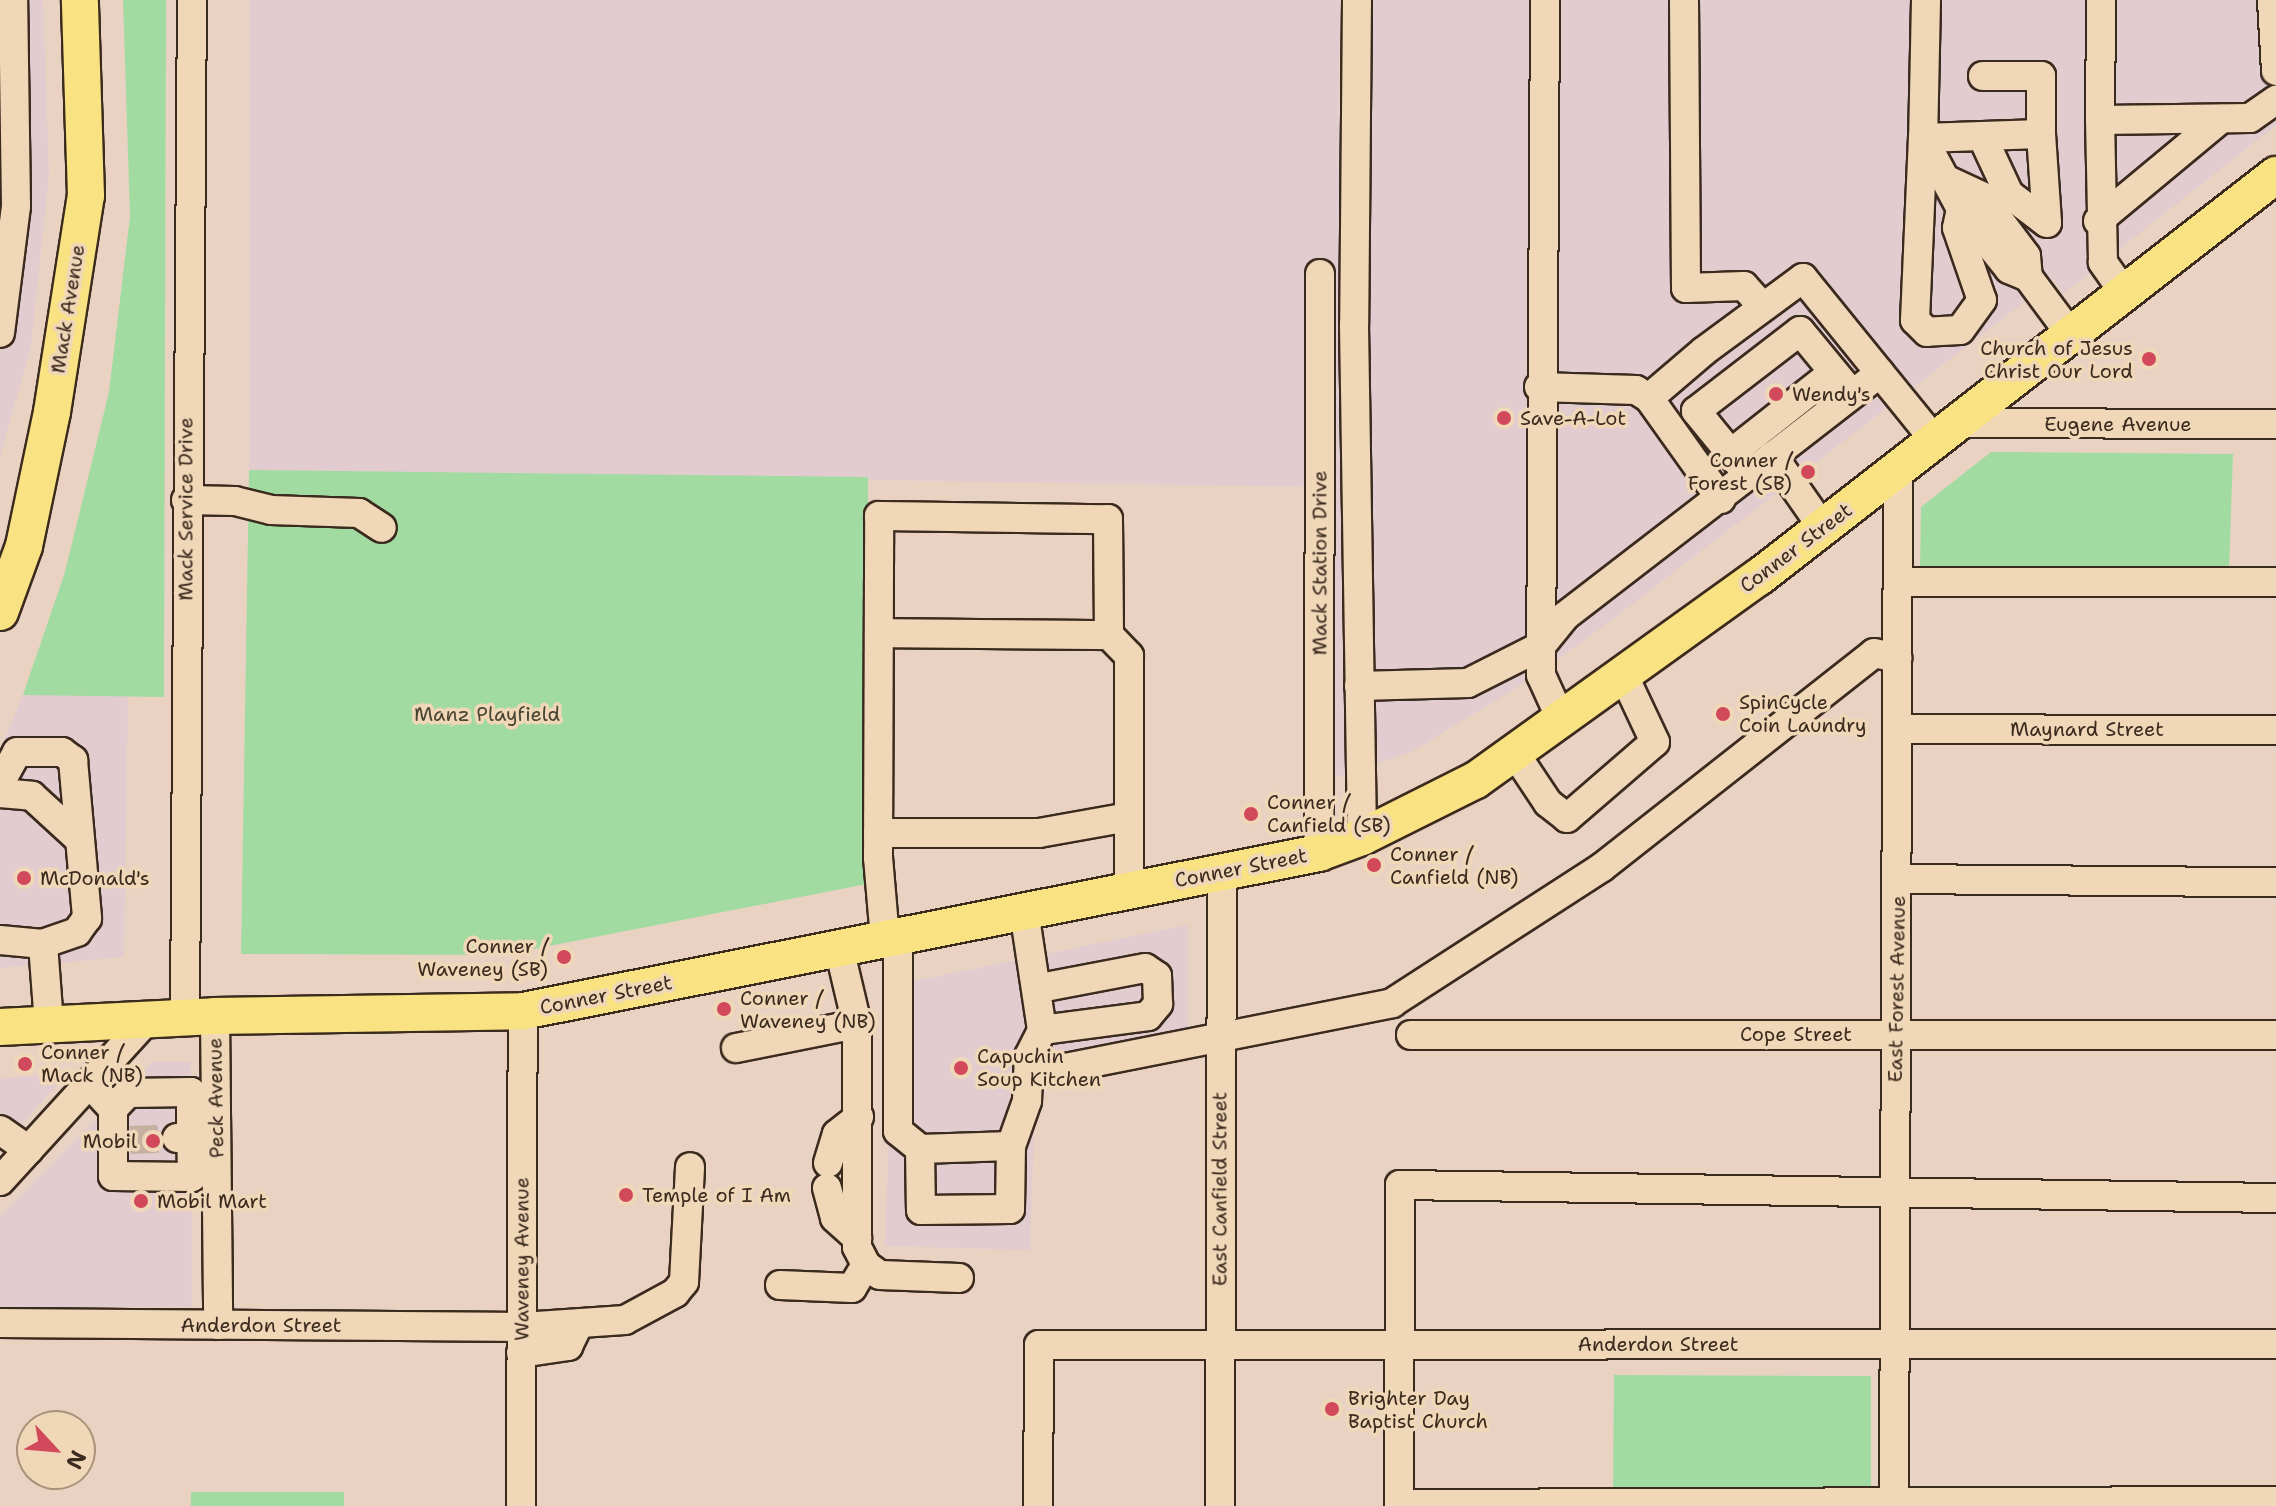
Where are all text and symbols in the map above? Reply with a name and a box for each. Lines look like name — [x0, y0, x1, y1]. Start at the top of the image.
street label: Mack Avenue — [46, 243, 90, 375]
place label: Church of Jesus Christ Our Lord — [1980, 336, 2133, 383]
marker: Church of Jesus Christ Our Lord — [2140, 350, 2158, 368]
place label: Wendy's — [1792, 382, 1871, 406]
marker: Wendy's — [1767, 385, 1785, 403]
place label: Save-A-Lot — [1520, 406, 1626, 430]
marker: Save-A-Lot — [1495, 409, 1513, 427]
street label: Eugene Avenue — [2044, 412, 2192, 436]
street label: Mack Service Drive — [174, 417, 198, 601]
place label: Conner / Forest (SB) — [1688, 448, 1792, 495]
marker: Conner / Forest (SB) — [1799, 463, 1817, 481]
street label: Mack Station Drive — [1308, 471, 1332, 655]
street label: Conner Street — [1735, 498, 1857, 598]
place label: SpinCycle Coin Laundry — [1739, 690, 1867, 737]
park label: Manz Playfield — [414, 702, 560, 726]
marker: SpinCycle Coin Laundry — [1714, 705, 1732, 723]
street label: Maynard Street — [2010, 717, 2164, 741]
place label: Conner / Canfield (SB) — [1267, 790, 1391, 837]
marker: Conner / Canfield (SB) — [1242, 805, 1260, 823]
place label: Conner / Canfield (NB) — [1390, 842, 1518, 889]
street label: Conner Street — [1173, 843, 1309, 893]
marker: Conner / Canfield (NB) — [1365, 856, 1383, 874]
place label: McDonald's — [40, 866, 150, 890]
marker: McDonald's — [15, 869, 33, 887]
street label: East Forest Avenue — [1883, 895, 1911, 1083]
place label: Conner / Waveney (SB) — [417, 934, 548, 981]
marker: Conner / Waveney (SB) — [555, 948, 573, 966]
street label: Conner Street — [538, 970, 674, 1020]
place label: Conner / Waveney (NB) — [740, 986, 876, 1033]
marker: Conner / Waveney (NB) — [715, 1000, 733, 1018]
street label: Cope Street — [1740, 1022, 1852, 1046]
street label: Peck Avenue — [203, 1038, 229, 1158]
place label: Conner / Mack (NB) — [41, 1040, 143, 1087]
place label: Capuchin Soup Kitchen — [977, 1044, 1101, 1091]
marker: Conner / Mack (NB) — [16, 1055, 34, 1073]
marker: Capuchin Soup Kitchen — [952, 1059, 970, 1077]
street label: East Canfield Street — [1208, 1092, 1232, 1286]
place label: Mobil — [83, 1129, 137, 1153]
marker: Mobil — [144, 1132, 162, 1150]
street label: Waveney Avenue — [510, 1177, 534, 1341]
place label: Temple of I Am — [642, 1183, 791, 1207]
marker: Temple of I Am — [617, 1186, 635, 1204]
place label: Mobil Mart — [157, 1189, 267, 1213]
marker: Mobil Mart — [132, 1192, 150, 1210]
street label: Anderdon Street — [180, 1313, 342, 1337]
street label: Anderdon Street — [1577, 1332, 1739, 1356]
place label: Brighter Day Baptist Church — [1348, 1386, 1488, 1433]
marker: Brighter Day Baptist Church — [1323, 1400, 1341, 1418]
north arrow — [16, 1410, 96, 1490]
text: N — [59, 1446, 93, 1474]

